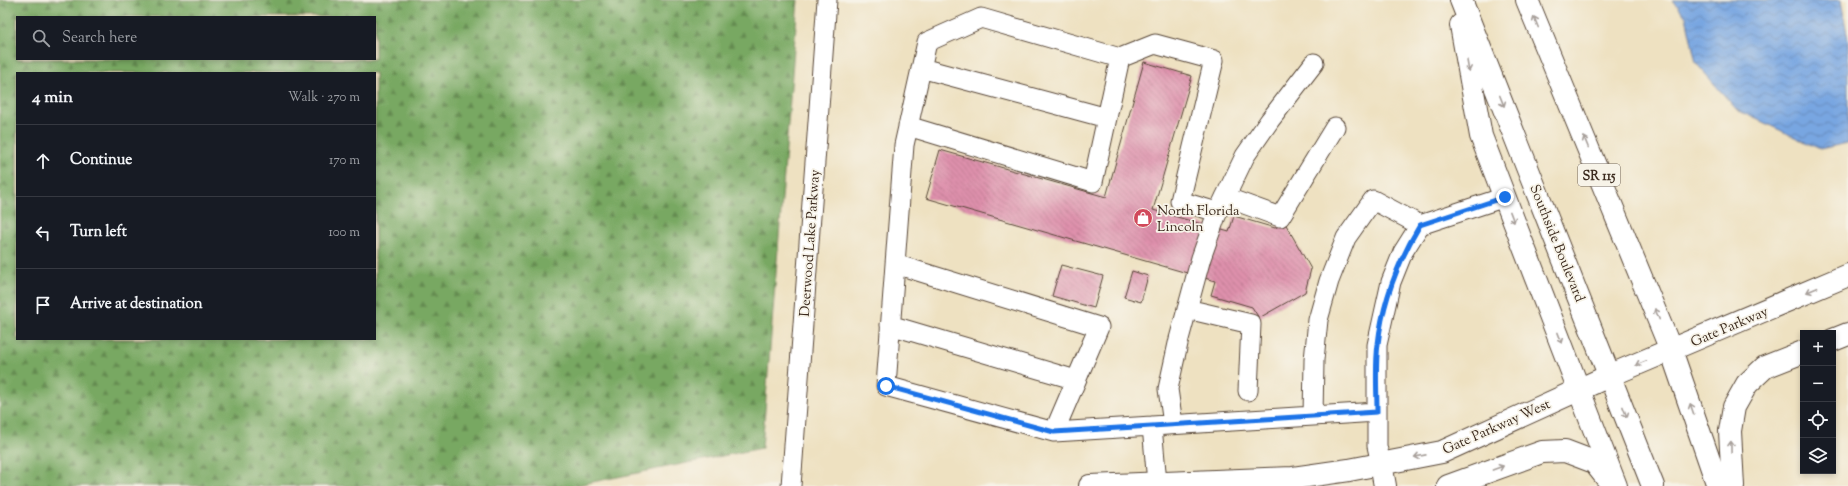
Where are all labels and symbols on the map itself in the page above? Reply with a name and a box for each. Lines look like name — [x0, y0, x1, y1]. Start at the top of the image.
one-way arrow — [1532, 16, 1540, 28]
one-way arrow — [1465, 59, 1473, 72]
one-way arrow — [1499, 95, 1506, 107]
one-way arrow — [1582, 137, 1589, 149]
road number: SR 115 — [1578, 164, 1620, 186]
street label: Deerwood Lake Parkway — [796, 169, 826, 317]
street label: Southside Boulevard — [1523, 182, 1589, 306]
route end — [1496, 188, 1514, 206]
place label: North Florida Lincoln — [1157, 202, 1240, 238]
shop icon: North Florida Lincoln — [1132, 207, 1154, 229]
one-way arrow — [1509, 210, 1517, 222]
one-way arrow — [1807, 287, 1819, 295]
street label: Gate Parkway — [1688, 303, 1772, 353]
one-way arrow — [1652, 309, 1660, 321]
one-way arrow — [1556, 332, 1564, 344]
one-way arrow — [1635, 360, 1647, 367]
route start — [877, 377, 895, 395]
street label: Gate Parkway West — [1440, 395, 1554, 461]
one-way arrow — [1688, 403, 1695, 416]
one-way arrow — [1621, 405, 1629, 417]
one-way arrow — [1727, 441, 1735, 454]
one-way arrow — [1414, 452, 1427, 460]
one-way arrow — [1491, 464, 1504, 471]

